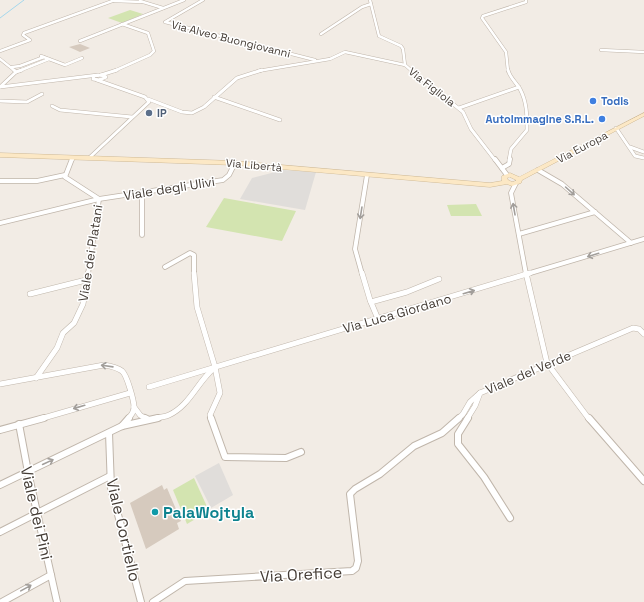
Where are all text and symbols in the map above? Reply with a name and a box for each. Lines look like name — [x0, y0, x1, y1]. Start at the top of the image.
street label: Via Alveo Buongiovanni — [170, 17, 292, 61]
street label: Via Figliola — [406, 64, 459, 110]
place label: Todis — [601, 94, 629, 108]
marker: Todis — [588, 96, 598, 106]
place label: IP — [157, 106, 167, 120]
marker: IP — [144, 108, 154, 118]
place label: Autoimmagine S.R.L. — [485, 112, 594, 126]
marker: Autoimmagine S.R.L. — [597, 114, 607, 124]
street label: Via Europa — [554, 127, 610, 166]
street label: Via Libertà — [225, 156, 283, 174]
street label: Viale degli Ulivi — [122, 173, 216, 204]
one-way arrow — [565, 186, 575, 195]
street label: Viale dei Platani — [74, 203, 107, 303]
one-way arrow — [510, 203, 518, 216]
one-way arrow — [357, 206, 365, 219]
one-way arrow — [587, 252, 600, 259]
one-way arrow — [462, 288, 475, 295]
street label: Via Luca Giordano — [341, 290, 453, 337]
street label: Viale del Verde — [483, 347, 574, 398]
one-way arrow — [101, 363, 114, 370]
one-way arrow — [72, 404, 85, 411]
one-way arrow — [42, 458, 54, 465]
street label: Viale dei Pini — [16, 464, 57, 562]
street label: Viale Cortiello — [101, 476, 146, 584]
place label: PalaWojtyla — [163, 502, 254, 523]
marker: PalaWojtyla — [150, 507, 160, 517]
street label: Via Orefice — [259, 562, 343, 587]
one-way arrow — [20, 584, 32, 592]

